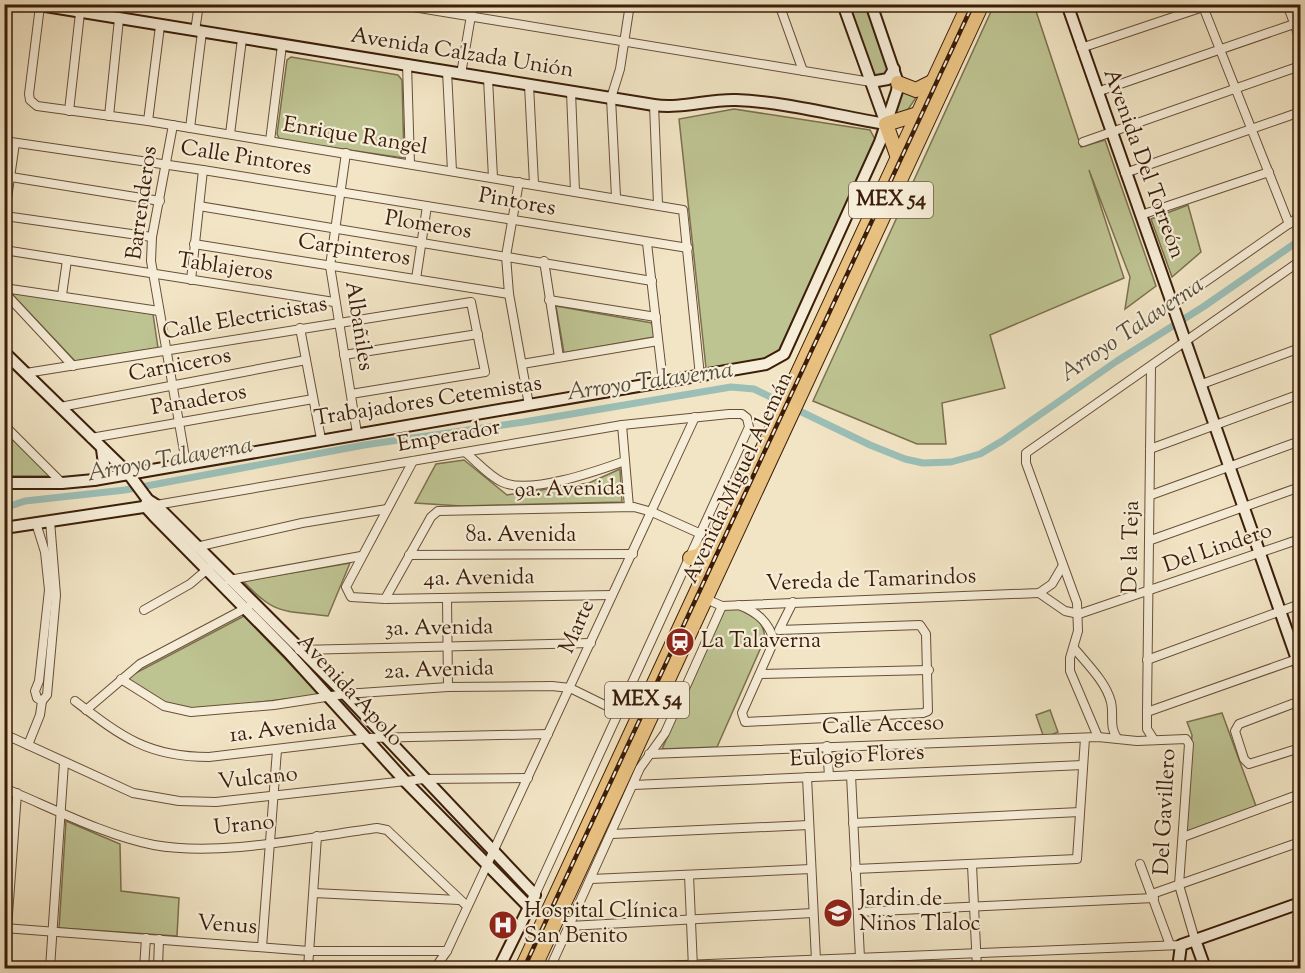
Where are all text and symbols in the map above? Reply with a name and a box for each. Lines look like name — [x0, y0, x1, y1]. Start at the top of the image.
street label: Avenida Calzada Unión — [348, 21, 576, 87]
street label: Avenida Del Torreón — [1094, 65, 1192, 263]
street label: Enrique Rangel — [281, 110, 429, 164]
street label: Calle Pintores — [178, 133, 314, 185]
street label: Barrenderos — [119, 144, 167, 262]
street label: Pintores — [476, 180, 558, 226]
road number: MEX 54 — [849, 182, 933, 218]
street label: Plomeros — [382, 203, 474, 249]
street label: Carpinteros — [295, 226, 413, 276]
street label: Tablajeros — [175, 245, 275, 291]
water label: Arroyo Talaverna — [1053, 269, 1211, 391]
street label: Albañiles — [335, 279, 381, 373]
street label: Calle Electricistas — [160, 289, 330, 349]
street label: Carniceros — [126, 340, 234, 392]
water label: Arroyo Talaverna — [565, 354, 735, 410]
street label: Avenida Miguel Alemán — [676, 367, 802, 589]
street label: Trabajadores Cetemistas — [312, 368, 544, 436]
street label: Panaderos — [149, 377, 249, 425]
street label: Emperador — [395, 412, 503, 462]
water label: Arroyo Talaverna — [85, 429, 255, 491]
street label: 9a. Avenida — [514, 473, 626, 507]
street label: De la Teja — [1115, 500, 1149, 594]
street label: Del Lindero — [1159, 515, 1277, 583]
street label: 8a. Avenida — [466, 520, 576, 552]
street label: Vereda de Tamarindos — [765, 561, 977, 601]
street label: 4a. Avenida — [423, 562, 535, 596]
street label: Marte — [552, 595, 604, 659]
street label: 3a. Avenida — [384, 612, 494, 646]
station icon: La Talaverna — [664, 626, 696, 658]
place label: La Talaverna — [701, 626, 821, 658]
street label: Avenida Apolo — [288, 627, 410, 755]
street label: 2a. Avenida — [383, 653, 495, 689]
road number: MEX 54 — [605, 682, 689, 718]
street label: 1a. Avenida — [228, 708, 338, 752]
street label: Calle Acceso — [821, 708, 945, 744]
street label: Eulogio Flores — [789, 737, 925, 777]
street label: Del Gavillero — [1147, 748, 1185, 876]
street label: Vulcano — [217, 759, 299, 799]
street label: Urano — [212, 807, 276, 845]
place label: Jardin de Niños Tlaloc — [858, 884, 981, 941]
place label: Hospital Clínica San Benito — [524, 896, 678, 953]
school or university icon: Jardin de Niños Tlaloc — [822, 897, 854, 929]
street label: Venus — [196, 908, 258, 944]
hospital icon: Hospital Clínica San Benito — [487, 909, 519, 941]

